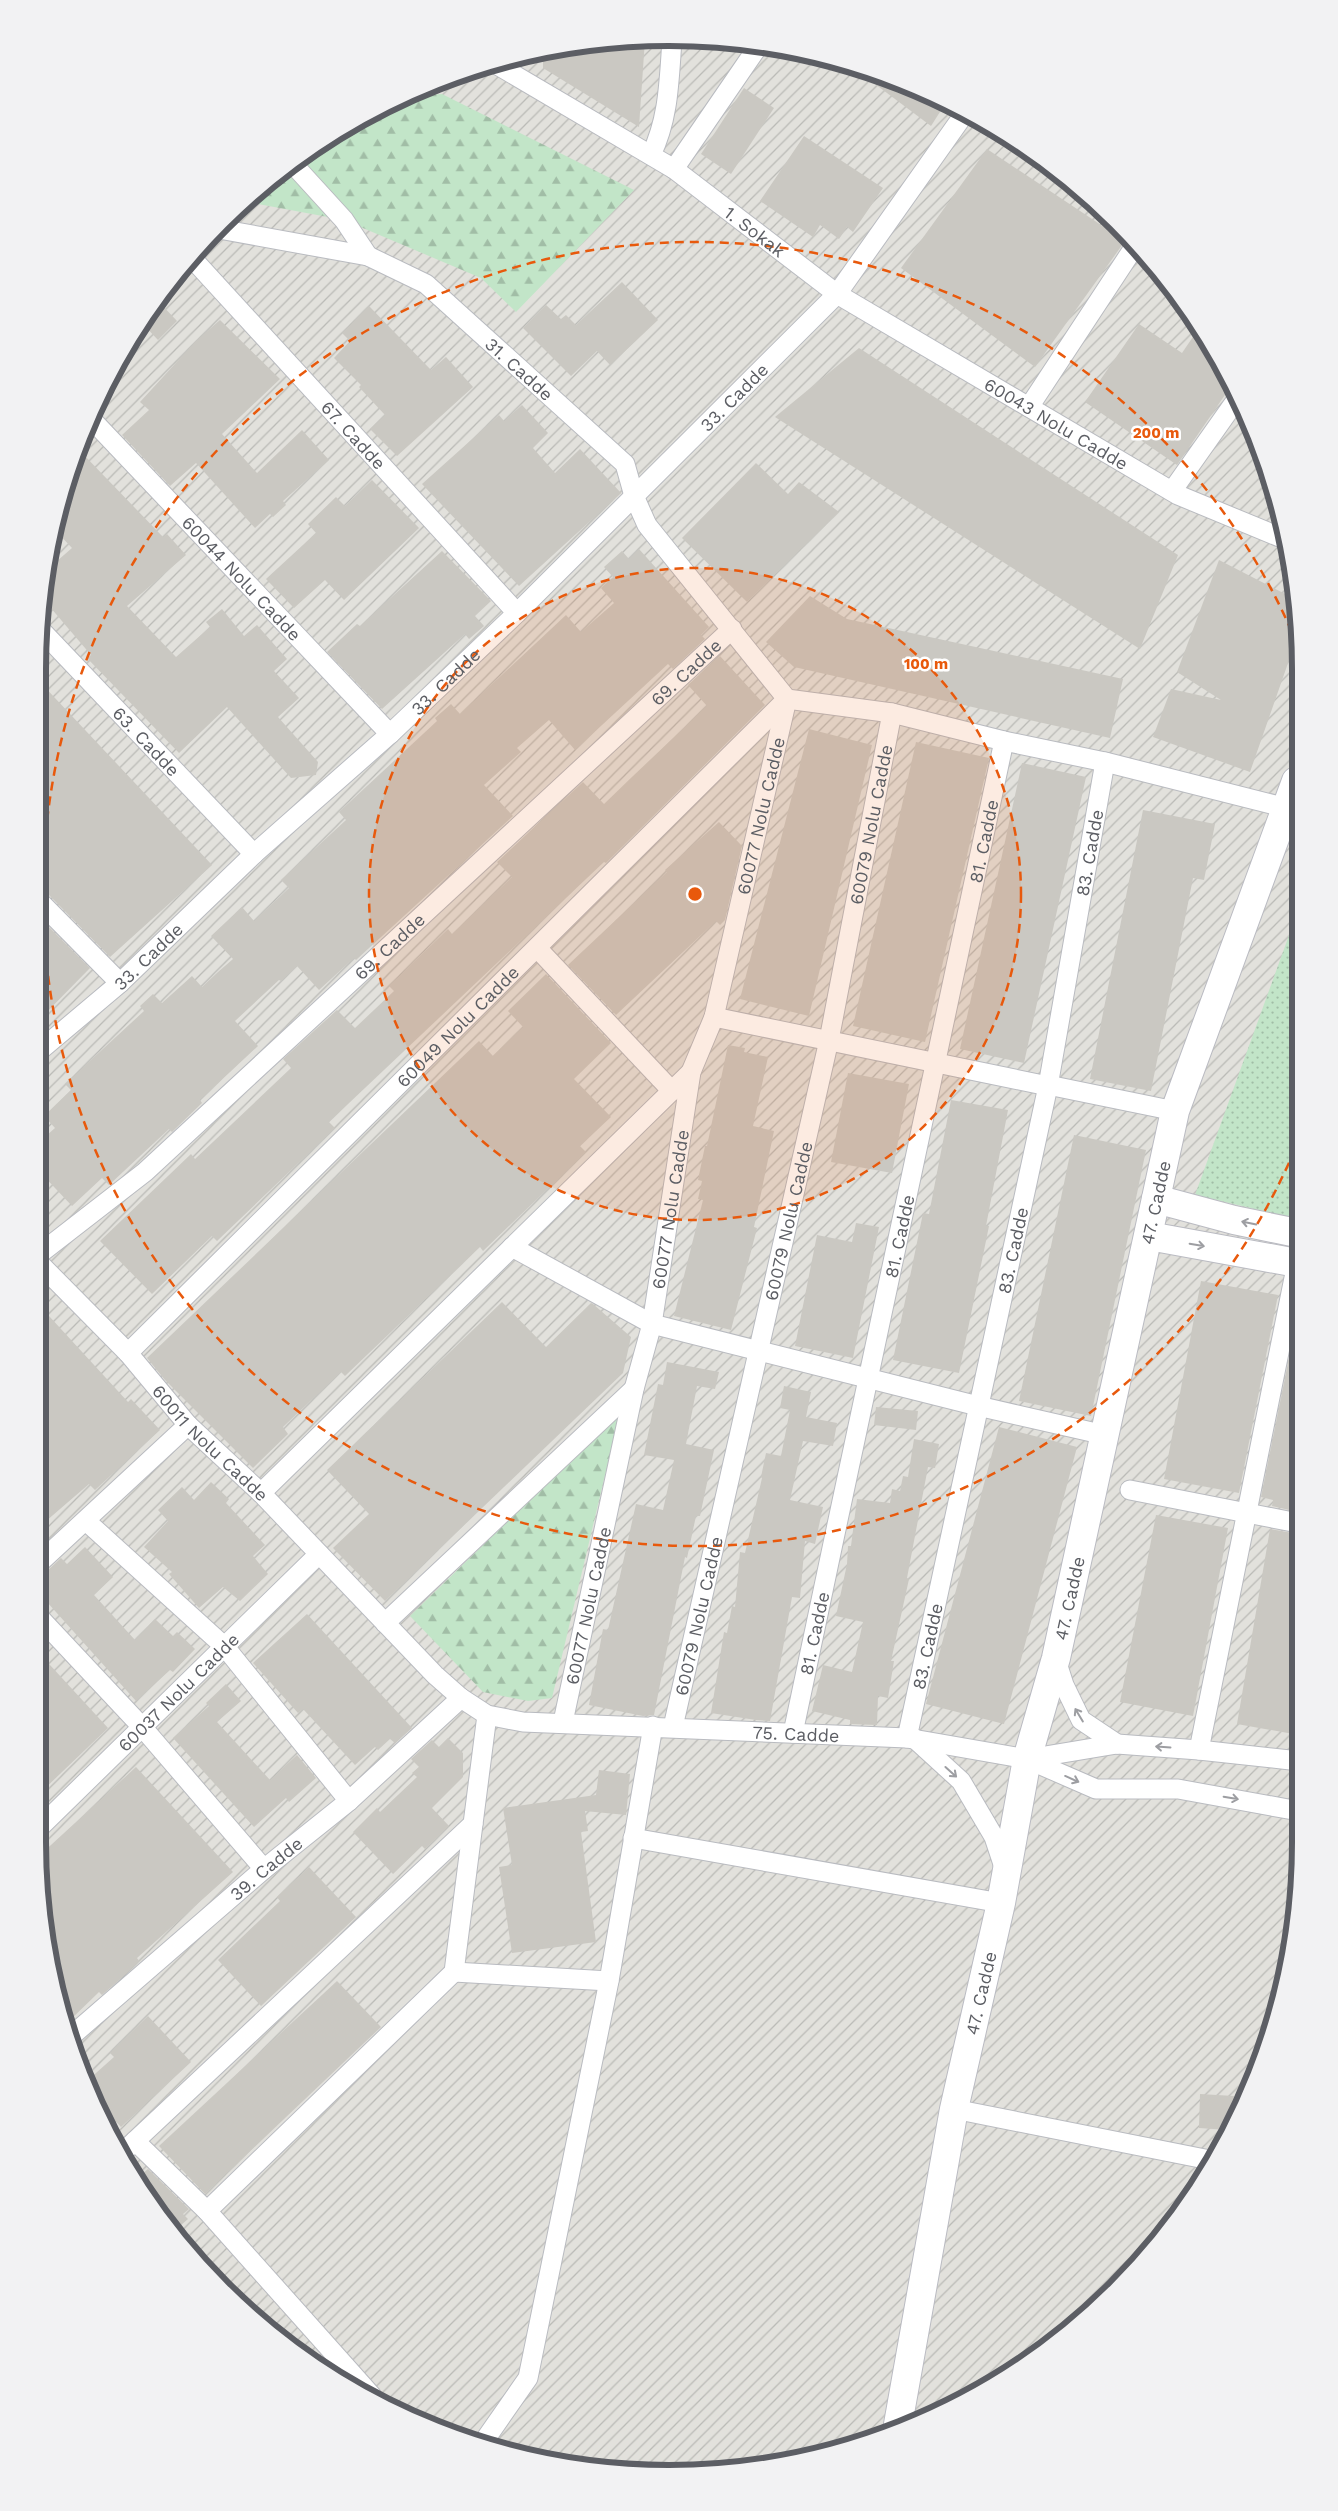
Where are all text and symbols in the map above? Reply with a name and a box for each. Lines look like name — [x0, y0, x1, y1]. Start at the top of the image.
street label: 1. Sokak — [721, 201, 789, 261]
street label: 31. Cadde — [481, 333, 558, 405]
street label: 33. Cadde — [695, 359, 772, 435]
street label: 60043 Nolu Cadde — [981, 373, 1132, 474]
street label: 67. Cadde — [317, 396, 390, 473]
text: 200 m — [1133, 424, 1179, 442]
street label: 60044 Nolu Cadde — [178, 511, 306, 645]
street label: 69. Cadde — [646, 634, 725, 710]
street label: 33. Cadde — [406, 643, 484, 719]
text: 100 m — [904, 655, 948, 673]
street label: 63. Cadde — [109, 702, 184, 780]
street label: 60077 Nolu Cadde — [732, 735, 788, 897]
street label: 60079 Nolu Cadde — [845, 743, 896, 906]
street label: 81. Cadde — [964, 798, 1002, 885]
street label: 83. Cadde — [1071, 808, 1107, 898]
centre of rings — [686, 885, 704, 903]
street label: 69. Cadde — [350, 908, 429, 984]
street label: 33. Cadde — [109, 918, 187, 994]
street label: 60049 Nolu Cadde — [392, 961, 523, 1091]
street label: 60077 Nolu Cadde — [647, 1128, 692, 1290]
street label: 60079 Nolu Cadde — [760, 1139, 816, 1302]
street label: 47. Cadde — [1136, 1159, 1174, 1246]
street label: 81. Cadde — [880, 1193, 918, 1280]
street label: 83. Cadde — [993, 1205, 1032, 1295]
one-way arrow — [1242, 1218, 1258, 1227]
one-way arrow — [1189, 1240, 1205, 1250]
street label: 60011 Nolu Cadde — [148, 1380, 273, 1505]
street label: 60077 Nolu Cadde — [561, 1525, 615, 1687]
street label: 60079 Nolu Cadde — [670, 1534, 726, 1697]
street label: 47. Cadde — [1050, 1554, 1088, 1642]
street label: 81. Cadde — [795, 1590, 833, 1677]
street label: 83. Cadde — [907, 1601, 946, 1691]
street label: 60037 Nolu Cadde — [113, 1628, 243, 1756]
one-way arrow — [1073, 1708, 1083, 1722]
street label: 75. Cadde — [752, 1721, 840, 1746]
one-way arrow — [1156, 1743, 1172, 1752]
one-way arrow — [945, 1766, 957, 1778]
one-way arrow — [1064, 1774, 1079, 1784]
one-way arrow — [1223, 1794, 1239, 1804]
street label: 39. Cadde — [225, 1832, 306, 1904]
street label: 47. Cadde — [961, 1949, 1000, 2037]

